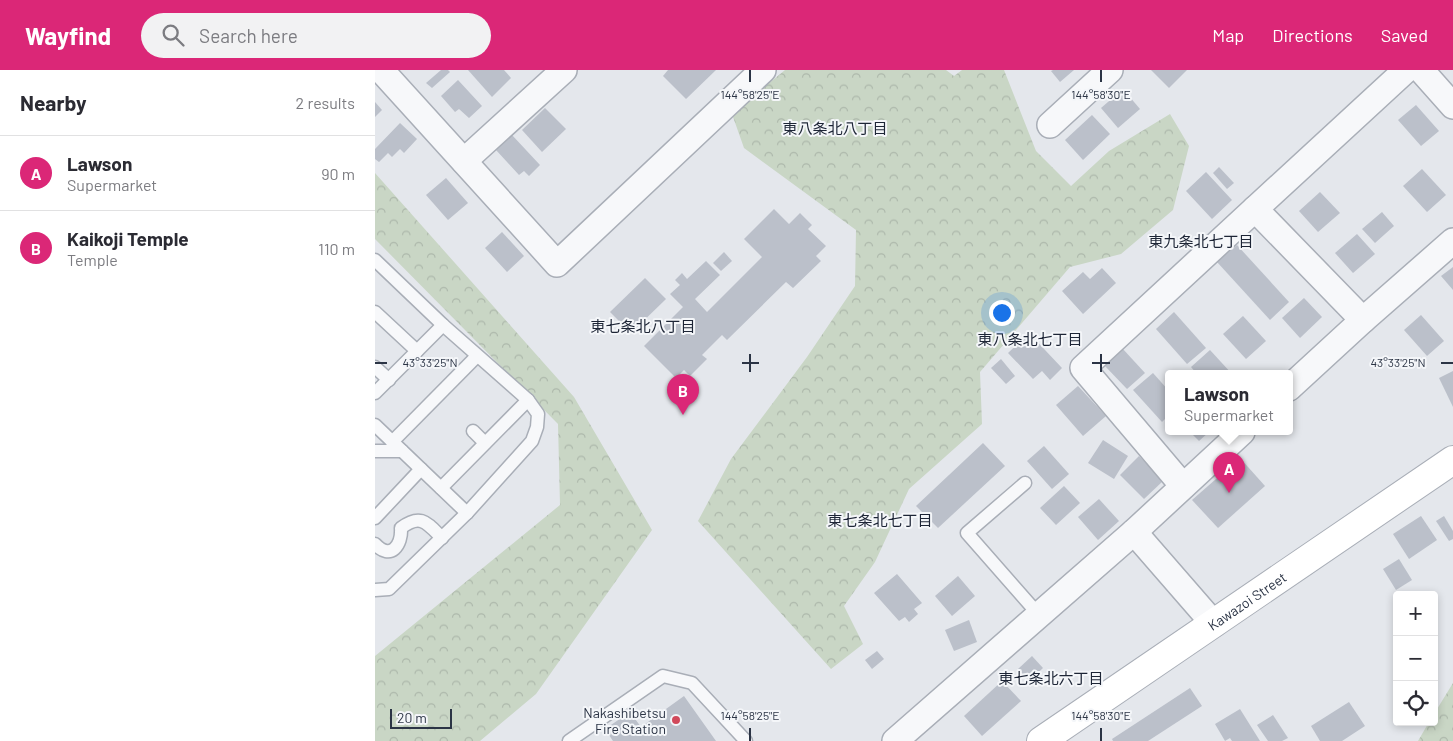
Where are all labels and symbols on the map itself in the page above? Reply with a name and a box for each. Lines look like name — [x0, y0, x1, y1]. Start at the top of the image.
text: 144°58'25"E — [720, 87, 780, 101]
text: 144°58'30"E — [1071, 87, 1131, 101]
district label: 東八条北八丁目 — [782, 119, 888, 137]
district label: 東九条北七丁目 — [1148, 232, 1254, 250]
your location — [989, 300, 1015, 326]
district label: 東七条北八丁目 — [590, 317, 696, 335]
district label: 東八条北七丁目 — [977, 330, 1083, 348]
text: 43°33'25"N — [402, 355, 458, 369]
text: 43°33'25"N — [1370, 355, 1426, 369]
pin: B — [667, 374, 699, 415]
pin: A — [1213, 452, 1245, 493]
district label: 東七条北七丁目 — [827, 511, 933, 529]
street label: Kawazoi Street — [1204, 568, 1289, 633]
district label: 東七条北六丁目 — [998, 669, 1104, 687]
place label: Nakashibetsu Fire Station — [583, 704, 666, 737]
scale bar — [390, 706, 453, 729]
text: 144°58'25"E — [720, 708, 780, 722]
text: 144°58'30"E — [1071, 708, 1131, 722]
marker: Nakashibetsu Fire Station — [670, 714, 682, 726]

